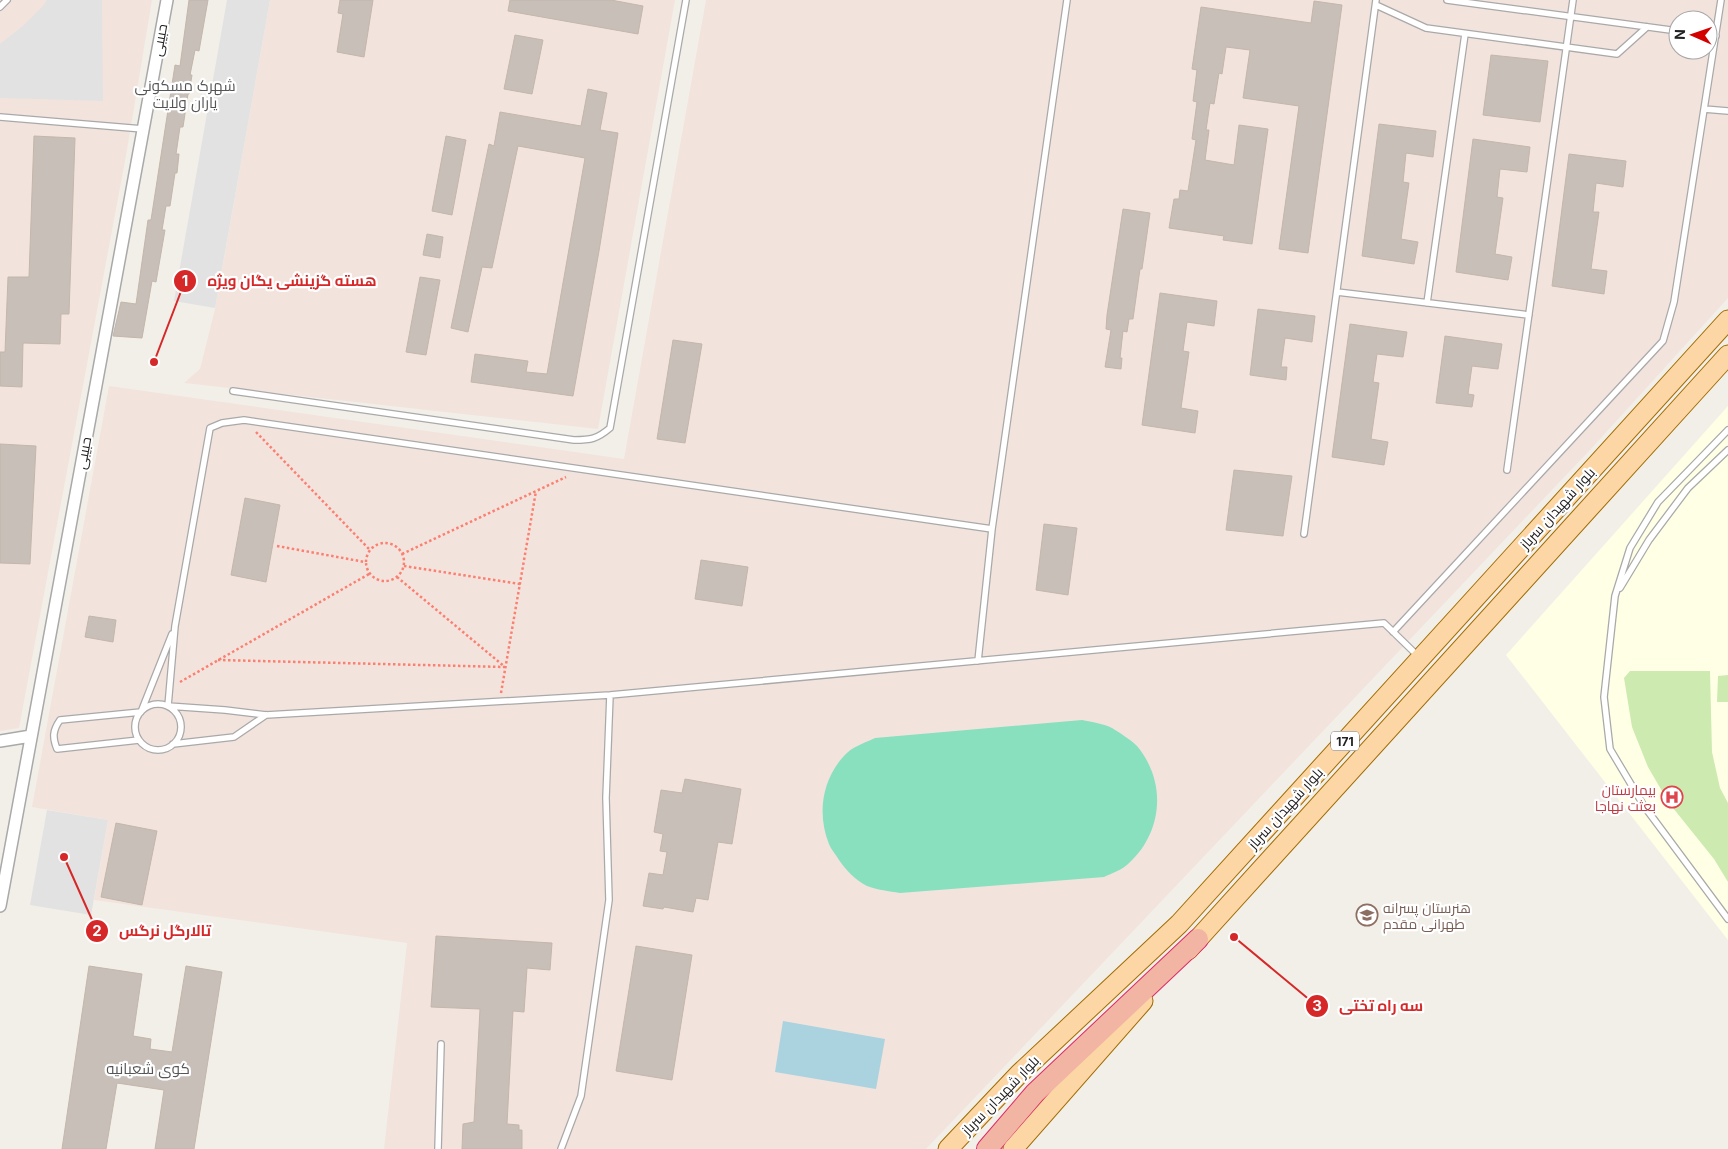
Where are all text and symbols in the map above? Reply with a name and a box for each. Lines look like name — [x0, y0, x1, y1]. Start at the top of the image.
north arrow — [1668, 10, 1718, 60]
street label: حبیبی — [148, 23, 170, 57]
text: N — [1671, 29, 1688, 40]
district label: شهرک مسکونی یاران ولایت — [134, 76, 236, 113]
callout: هسته گزینشی یگان ویژه — [172, 266, 386, 296]
text: 1 — [182, 271, 188, 290]
text: هسته گزینشی یگان ویژه — [207, 271, 377, 290]
street label: حبیبی — [72, 436, 94, 470]
street label: بلوار شهیدان سرباز — [1515, 464, 1598, 553]
road number: 171 — [1331, 731, 1359, 750]
street label: بلوار شهیدان سرباز — [1243, 764, 1326, 853]
place label: بیمارستان بعثت نهاجا — [1595, 781, 1656, 814]
hospital icon: بیمارستان بعثت نهاجا — [1660, 785, 1684, 809]
place label: هنرستان پسرانه طهرانی مقدم — [1383, 899, 1471, 934]
school or university icon: هنرستان پسرانه طهرانی مقدم — [1355, 903, 1379, 927]
callout: تالارگل نرگس — [84, 916, 221, 946]
text: 2 — [92, 921, 102, 940]
text: تالارگل نرگس — [119, 921, 212, 940]
callout: سه راه تختی — [1304, 991, 1433, 1021]
text: 3 — [1312, 996, 1322, 1015]
text: سه راه تختی — [1339, 996, 1423, 1015]
street label: بلوار شهیدان سرباز — [957, 1052, 1042, 1139]
district label: کوی شعبانیه — [106, 1059, 190, 1079]

